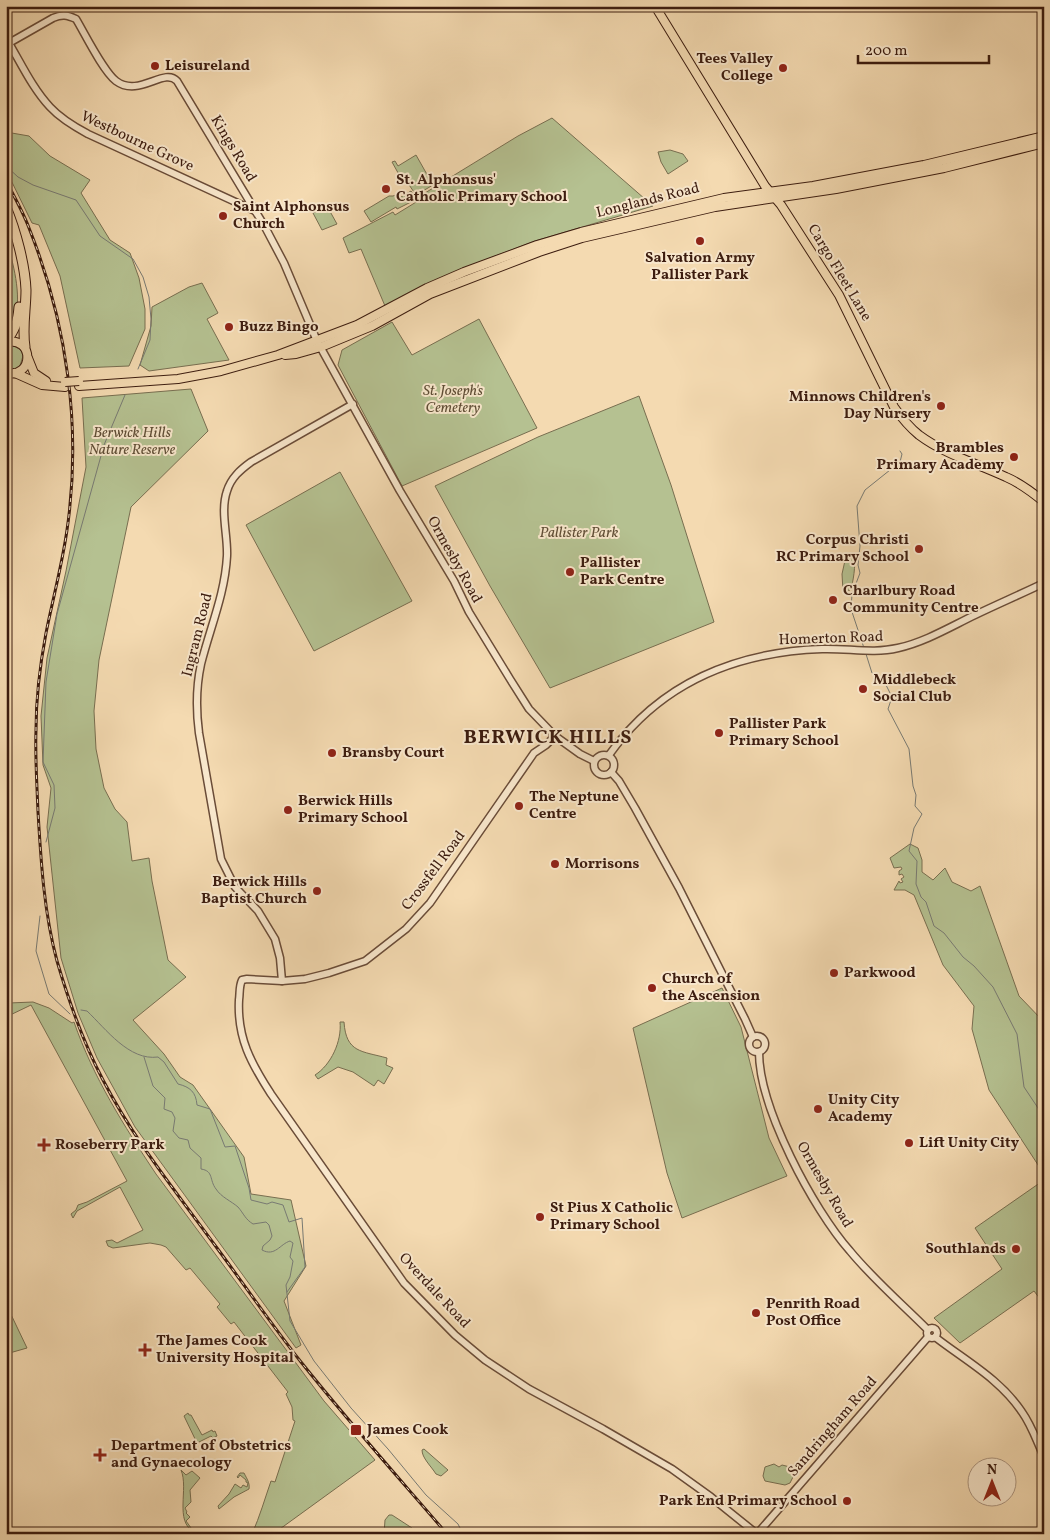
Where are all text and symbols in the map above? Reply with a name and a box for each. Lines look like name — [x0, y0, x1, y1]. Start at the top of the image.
scale bar — [858, 32, 989, 64]
text: 200 m — [865, 41, 908, 62]
place label: Tees Valley College — [696, 49, 774, 87]
place label: Leisureland — [165, 56, 250, 77]
marker: Leisureland — [149, 60, 161, 72]
marker: Tees Valley College — [777, 62, 789, 74]
street label: Westbourne Grove — [77, 107, 197, 177]
street label: Kings Road — [205, 112, 261, 186]
place label: St. Alphonsus' Catholic Primary School — [396, 170, 567, 208]
street label: Longlands Road — [594, 178, 702, 224]
marker: St. Alphonsus' Catholic Primary School — [380, 183, 392, 195]
place label: Saint Alphonsus Church — [233, 197, 349, 235]
marker: Saint Alphonsus Church — [217, 210, 229, 222]
street label: Cargo Fleet Lane — [802, 221, 876, 325]
marker: Salvation Army Pallister Park — [694, 235, 706, 247]
place label: Salvation Army Pallister Park — [645, 248, 756, 286]
place label: Buzz Bingo — [239, 317, 319, 338]
marker: Buzz Bingo — [223, 321, 235, 333]
park label: St. Joseph's Cemetery — [423, 381, 484, 419]
place label: Minnows Children's Day Nursery — [789, 387, 932, 425]
marker: Minnows Children's Day Nursery — [935, 400, 947, 412]
park label: Berwick Hills Nature Reserve — [89, 423, 176, 461]
place label: Brambles Primary Academy — [876, 438, 1005, 476]
marker: Brambles Primary Academy — [1008, 451, 1020, 463]
street label: Ormesby Road — [421, 513, 487, 607]
park label: Pallister Park — [539, 523, 619, 544]
place label: Corpus Christi RC Primary School — [776, 530, 909, 568]
marker: Corpus Christi RC Primary School — [913, 543, 925, 555]
place label: Pallister Park Centre — [580, 553, 665, 591]
marker: Pallister Park Centre — [564, 566, 576, 578]
place label: Charlbury Road Community Centre — [843, 581, 979, 619]
street label: Ingram Road — [177, 591, 219, 679]
marker: Charlbury Road Community Centre — [827, 594, 839, 606]
street label: Homerton Road — [778, 627, 884, 651]
place label: Middlebeck Social Club — [873, 670, 956, 708]
marker: Middlebeck Social Club — [857, 683, 869, 695]
place label: Pallister Park Primary School — [729, 714, 839, 752]
district label: BERWICK HILLS — [463, 724, 633, 752]
marker: Pallister Park Primary School — [713, 727, 725, 739]
place label: Bransby Court — [342, 743, 445, 764]
marker: Bransby Court — [326, 747, 338, 759]
place label: The Neptune Centre — [529, 787, 619, 825]
place label: Berwick Hills Primary School — [298, 791, 408, 829]
marker: The Neptune Centre — [513, 800, 525, 812]
marker: Berwick Hills Primary School — [282, 804, 294, 816]
street label: Crossfell Road — [397, 827, 471, 915]
place label: Morrisons — [565, 854, 640, 875]
marker: Morrisons — [549, 858, 561, 870]
place label: Berwick Hills Baptist Church — [201, 872, 307, 910]
marker: Berwick Hills Baptist Church — [311, 885, 323, 897]
place label: Parkwood — [844, 963, 916, 984]
marker: Parkwood — [828, 967, 840, 979]
place label: Church of the Ascension — [662, 969, 760, 1007]
marker: Church of the Ascension — [646, 982, 658, 994]
place label: Unity City Academy — [828, 1090, 900, 1128]
marker: Unity City Academy — [812, 1103, 824, 1115]
place label: Lift Unity City — [919, 1133, 1020, 1154]
place label: Roseberry Park — [55, 1135, 165, 1156]
marker: Lift Unity City — [903, 1137, 915, 1149]
marker: Roseberry Park — [37, 1138, 51, 1152]
street label: Ormesby Road — [791, 1138, 857, 1232]
place label: St Pius X Catholic Primary School — [550, 1198, 673, 1236]
marker: St Pius X Catholic Primary School — [534, 1211, 546, 1223]
place label: Southlands — [925, 1239, 1006, 1260]
marker: Southlands — [1010, 1243, 1022, 1255]
street label: Overdale Road — [393, 1249, 475, 1333]
place label: Penrith Road Post Office — [766, 1294, 860, 1332]
marker: Penrith Road Post Office — [750, 1307, 762, 1319]
place label: The James Cook University Hospital — [156, 1331, 294, 1369]
marker: The James Cook University Hospital — [138, 1343, 152, 1357]
street label: Sandringham Road — [783, 1372, 883, 1482]
place label: James Cook — [366, 1420, 448, 1441]
marker: James Cook — [349, 1423, 363, 1437]
place label: Department of Obstetrics and Gynaecology — [111, 1436, 291, 1474]
marker: Department of Obstetrics and Gynaecology — [93, 1448, 107, 1462]
north arrow — [968, 1458, 1018, 1508]
text: N — [987, 1461, 997, 1480]
place label: Park End Primary School — [659, 1491, 837, 1512]
marker: Park End Primary School — [841, 1495, 853, 1507]

